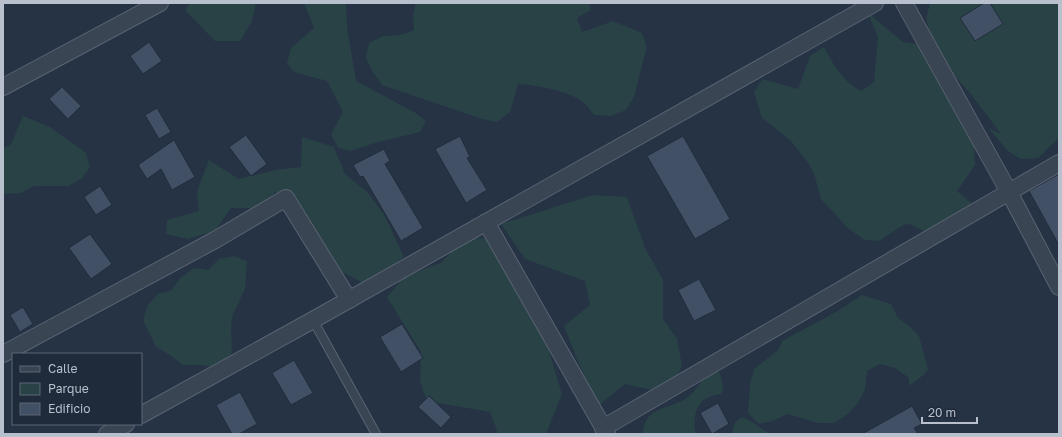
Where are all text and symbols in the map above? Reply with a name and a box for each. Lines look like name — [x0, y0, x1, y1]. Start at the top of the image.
legend — [12, 353, 142, 425]
text: Calle — [48, 361, 78, 376]
text: Parque — [48, 381, 89, 396]
scale bar — [922, 399, 977, 425]
text: Edificio — [48, 401, 90, 416]
text: 20 m — [928, 405, 956, 420]

